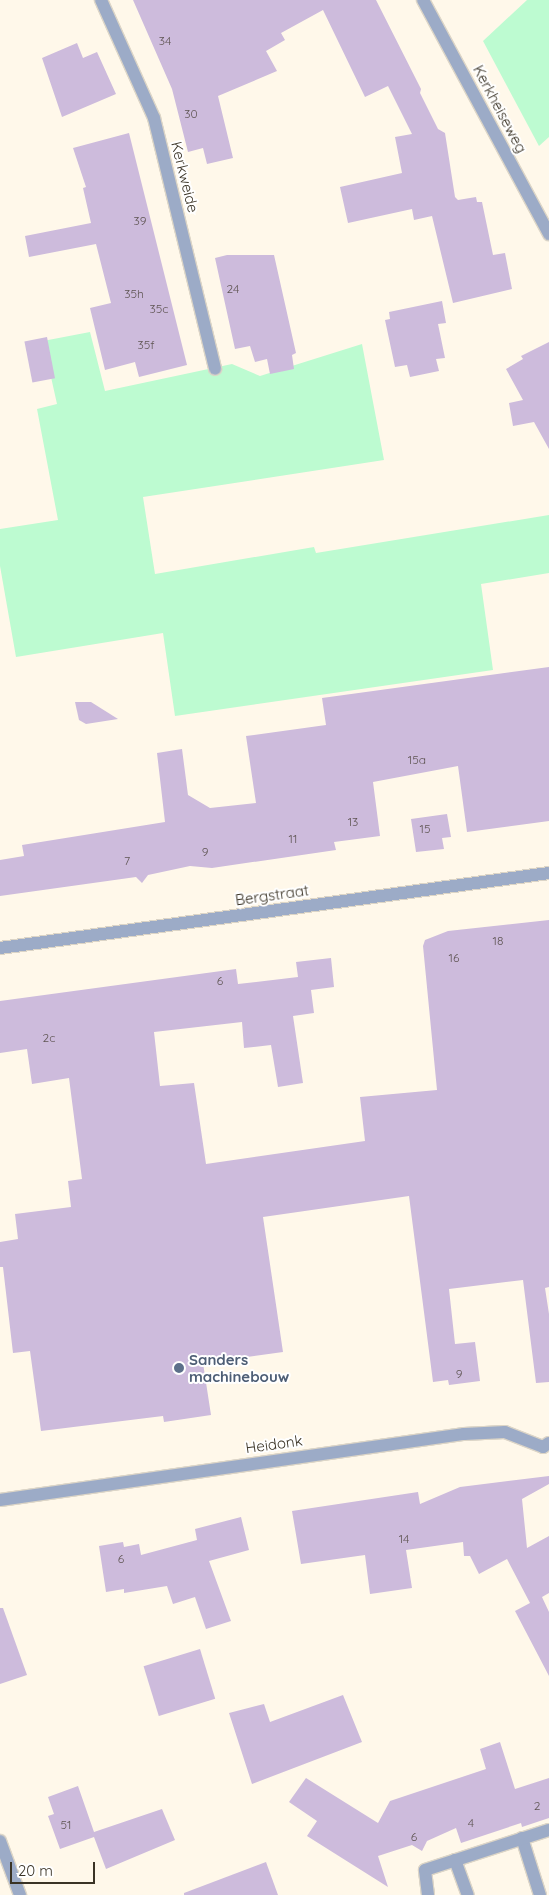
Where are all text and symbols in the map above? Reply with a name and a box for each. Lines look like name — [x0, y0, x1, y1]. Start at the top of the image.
house number: 34 — [159, 34, 171, 48]
street label: Kerkheiseweg — [469, 62, 531, 156]
house number: 30 — [184, 107, 198, 121]
street label: Kerkweide — [167, 140, 203, 214]
house number: 39 — [134, 214, 146, 228]
house number: 24 — [227, 282, 239, 296]
house number: 35h — [124, 287, 144, 301]
house number: 35c — [149, 302, 169, 316]
house number: 35f — [137, 338, 155, 352]
house number: 15a — [408, 753, 426, 767]
house number: 13 — [348, 815, 358, 829]
house number: 15 — [420, 822, 430, 836]
house number: 11 — [289, 832, 297, 846]
house number: 9 — [202, 845, 208, 859]
house number: 7 — [124, 854, 130, 868]
street label: Bergstraat — [234, 881, 310, 909]
house number: 18 — [493, 934, 503, 948]
house number: 16 — [449, 951, 459, 965]
house number: 6 — [217, 974, 223, 988]
house number: 2c — [43, 1031, 55, 1045]
place label: Sanders machinebouw — [189, 1350, 289, 1385]
marker: Sanders machinebouw — [173, 1362, 185, 1374]
house number: 9 — [456, 1367, 462, 1381]
street label: Heidonk — [244, 1431, 304, 1457]
house number: 14 — [399, 1532, 409, 1546]
house number: 6 — [118, 1552, 124, 1566]
house number: 2 — [534, 1799, 540, 1813]
house number: 4 — [468, 1816, 474, 1830]
house number: 51 — [61, 1818, 71, 1832]
house number: 6 — [411, 1830, 417, 1844]
scale bar — [12, 1852, 98, 1884]
text: 20 m — [18, 1861, 53, 1880]

